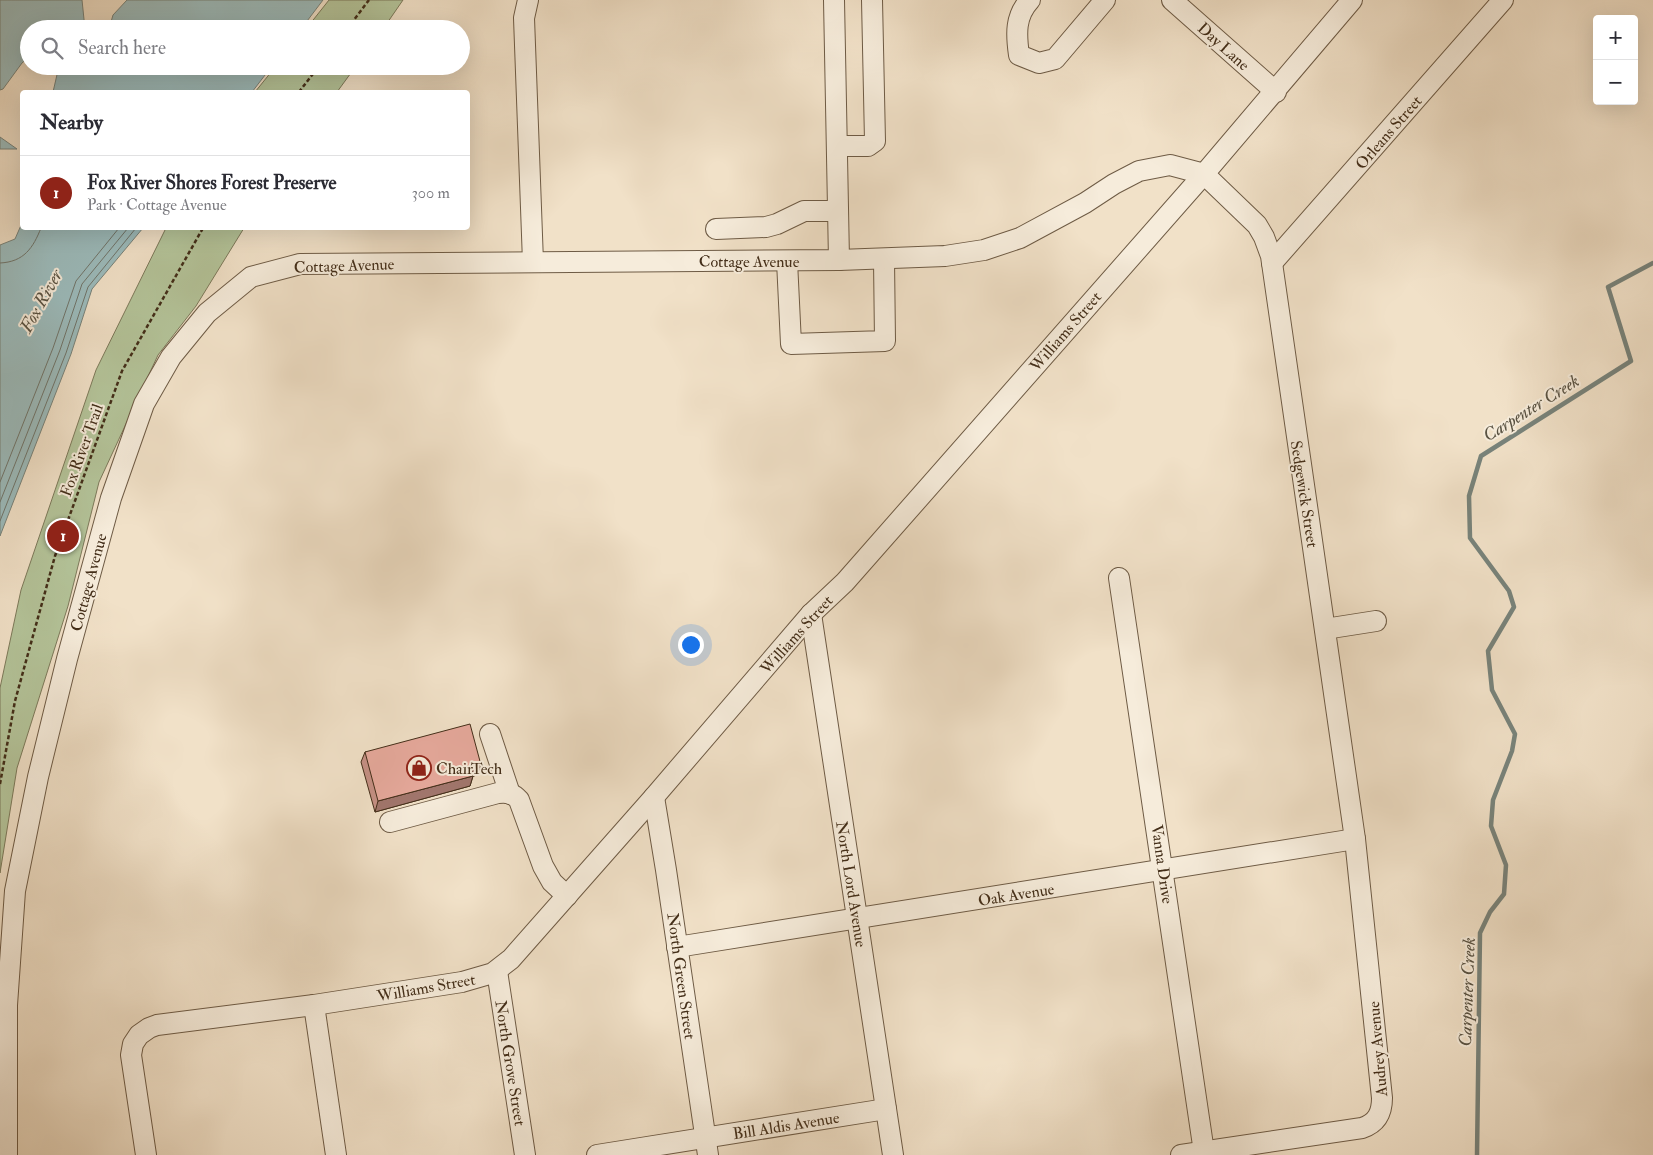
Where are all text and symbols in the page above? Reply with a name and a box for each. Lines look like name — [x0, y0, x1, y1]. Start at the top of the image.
map controls — [1593, 15, 1638, 105]
button: + — [1593, 15, 1638, 60]
street label: Day Lane — [1193, 18, 1254, 75]
search box — [20, 20, 470, 75]
icon: search — [38, 34, 66, 62]
text: Search here — [78, 36, 166, 60]
button: − — [1593, 60, 1638, 105]
street label: Orleans Street — [1351, 91, 1426, 174]
text: Nearby — [40, 109, 103, 136]
text: Fox River Shores Forest Preserve — [87, 171, 337, 195]
text: 1 — [53, 183, 59, 203]
text: 300 m — [412, 183, 450, 203]
text: Park · Cottage Avenue — [87, 195, 227, 215]
street label: Cottage Avenue — [699, 252, 800, 272]
street label: Cottage Avenue — [293, 254, 395, 278]
water label: Fox River — [14, 265, 69, 338]
street label: Williams Street — [1025, 288, 1106, 376]
water label: Carpenter Creek — [1479, 370, 1584, 447]
street label: Fox River Trail — [56, 401, 108, 499]
street label: Sedgewick Street — [1286, 439, 1322, 549]
pin: 1 — [47, 517, 79, 555]
street label: Cottage Avenue — [66, 531, 112, 633]
street label: Williams Street — [755, 591, 837, 679]
your location — [678, 632, 704, 658]
shop icon: ChairTech — [406, 755, 432, 781]
place label: ChairTech — [436, 759, 503, 779]
street label: North Lord Avenue — [831, 820, 871, 949]
street label: Vanna Drive — [1147, 823, 1177, 905]
street label: Oak Avenue — [977, 879, 1056, 911]
street label: North Green Street — [662, 912, 700, 1041]
water label: Carpenter Creek — [1454, 937, 1481, 1047]
street label: Williams Street — [375, 970, 477, 1007]
street label: North Grove Street — [490, 999, 530, 1127]
street label: Audrey Avenue — [1364, 1000, 1392, 1098]
street label: Bill Aldis Avenue — [731, 1108, 841, 1144]

